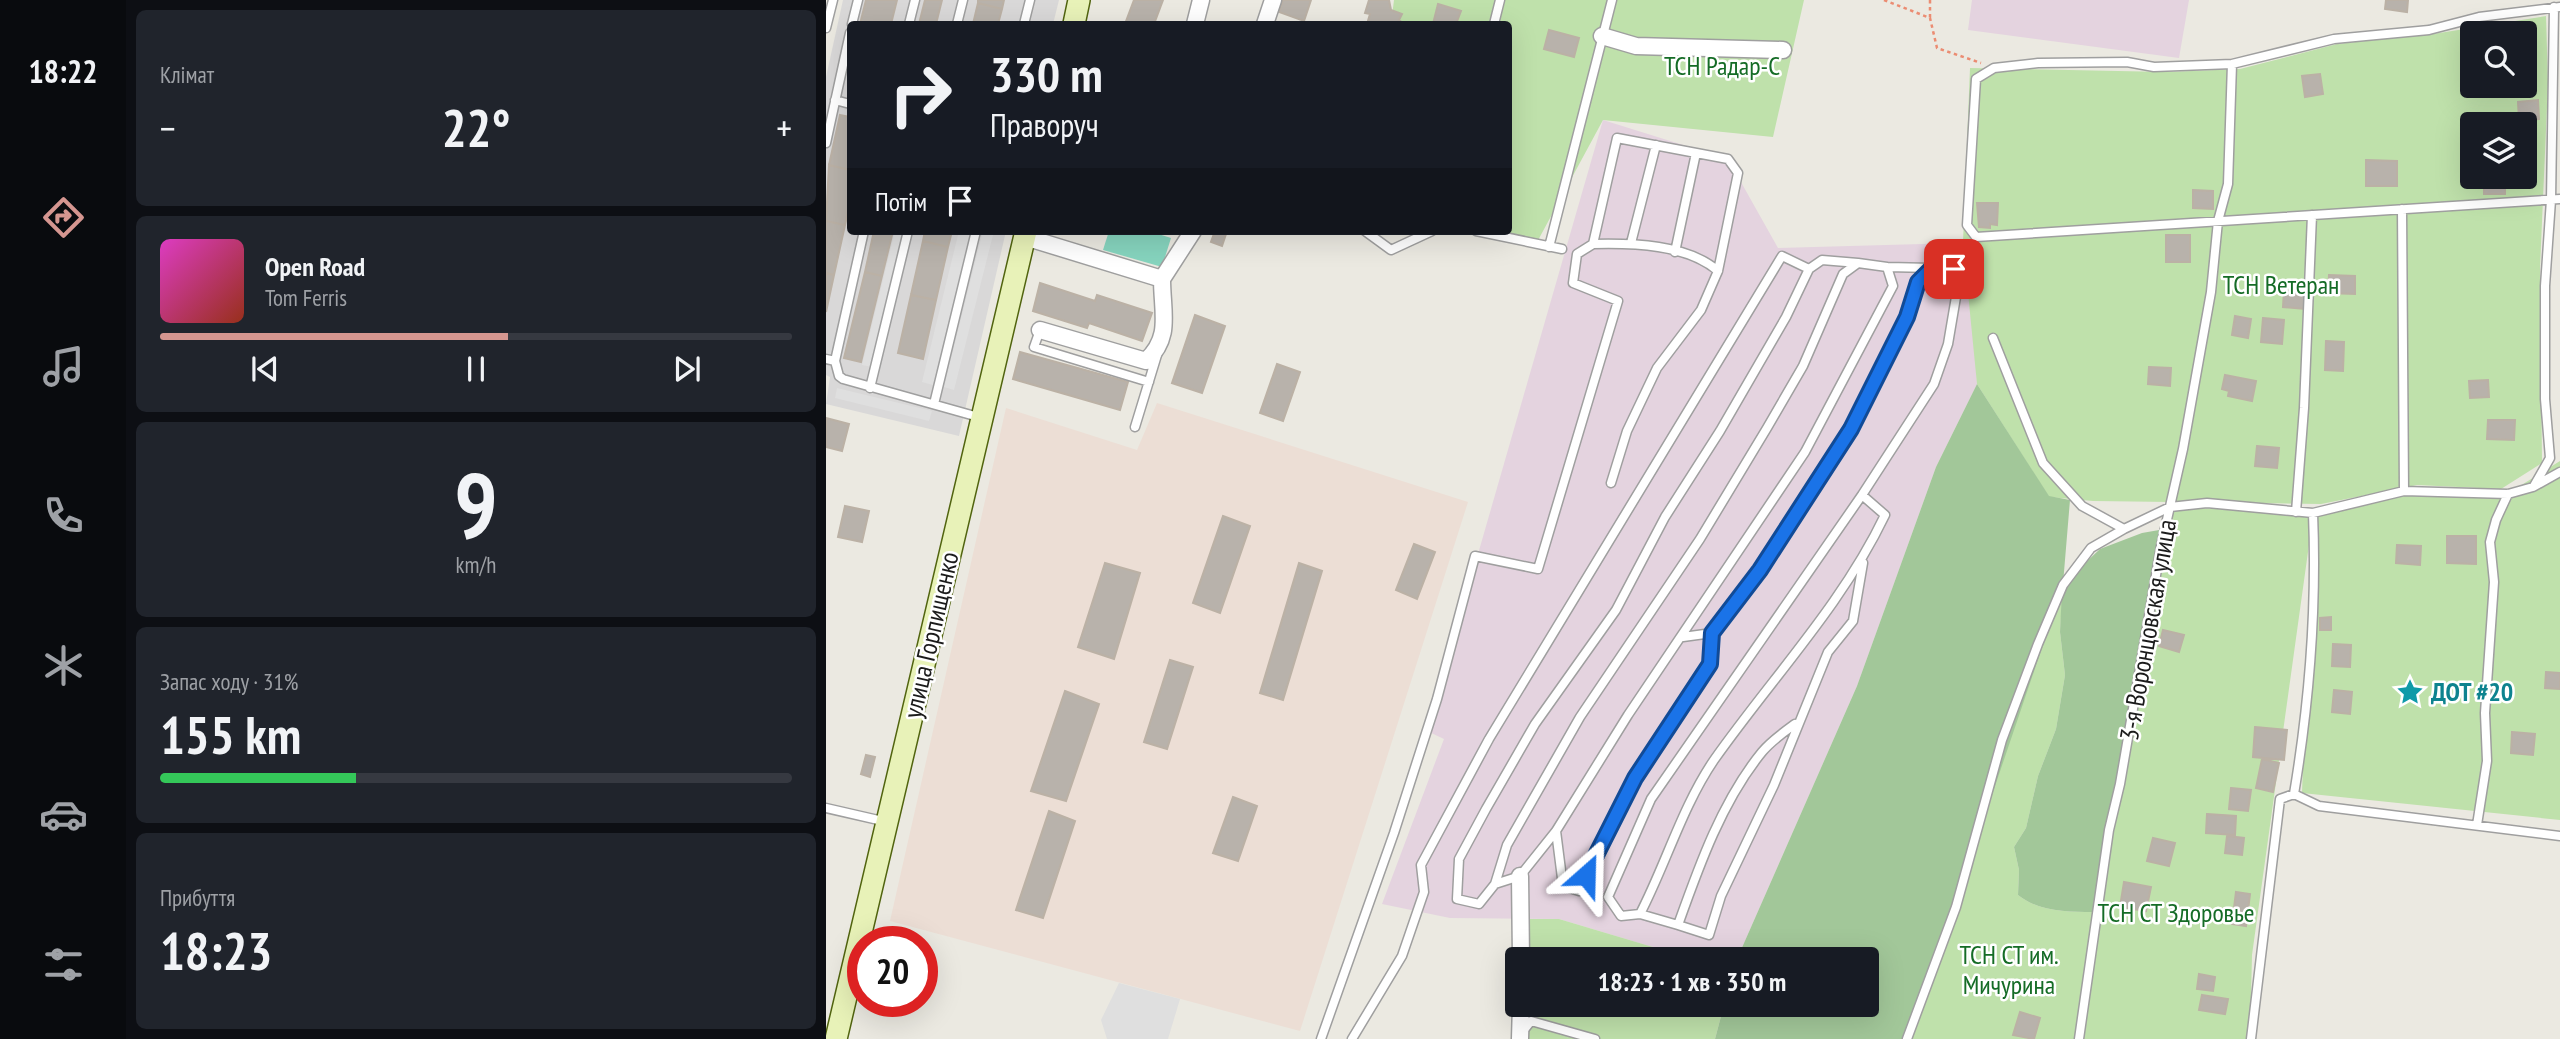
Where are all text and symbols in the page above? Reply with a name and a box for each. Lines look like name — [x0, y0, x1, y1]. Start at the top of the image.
map controls — [2460, 21, 2537, 189]
button: search — [2460, 21, 2537, 98]
text: 330 m — [990, 42, 1103, 106]
icon: right — [875, 49, 966, 140]
park label: ТСН Радар-С — [1664, 49, 1780, 82]
text: 18:22 — [28, 50, 98, 92]
text: Клімат — [160, 60, 214, 89]
text: 22° — [442, 94, 510, 161]
text: − — [160, 103, 176, 152]
text: + — [776, 103, 792, 152]
text: Праворуч — [990, 104, 1099, 146]
button: layers — [2460, 112, 2537, 189]
icon: arrive — [941, 182, 979, 220]
text: Потім — [875, 185, 927, 218]
icon: directions — [39, 193, 88, 242]
pin — [1924, 239, 1984, 299]
text: Open Road — [265, 250, 365, 283]
icon: arrive — [1935, 250, 1973, 288]
park label: ТСН Ветеран — [2223, 268, 2339, 301]
text: Tom Ferris — [265, 283, 347, 312]
icon: music — [39, 342, 88, 391]
icon: previous — [246, 350, 284, 388]
icon: pause — [457, 350, 495, 388]
icon: next — [668, 350, 706, 388]
text: 9 — [454, 445, 498, 563]
icon: phone — [39, 491, 88, 540]
street label: 3-я Воронцовская улица — [2112, 517, 2183, 743]
street label: улица Горпищенко — [895, 548, 966, 721]
text: km/h — [456, 550, 496, 579]
icon: climate — [39, 641, 88, 690]
text: Запас ходу · 31% — [160, 667, 298, 696]
place label: ДОТ #20 — [2431, 675, 2513, 708]
place icon: ДОТ #20 — [2395, 677, 2425, 707]
text: 155 km — [160, 701, 301, 768]
icon: car — [39, 790, 88, 839]
position arrow — [1549, 838, 1623, 912]
text: Прибуття — [160, 883, 235, 912]
park label: ТСН СТ Здоровье — [2098, 896, 2254, 929]
text: 18:23 — [160, 917, 272, 984]
speed limit sign: 20 — [847, 926, 938, 1017]
park label: ТСН СТ им. Мичурина — [1959, 938, 2059, 1001]
icon: filters — [39, 940, 88, 989]
text: 18:23 · 1 хв · 350 m — [1598, 965, 1786, 998]

